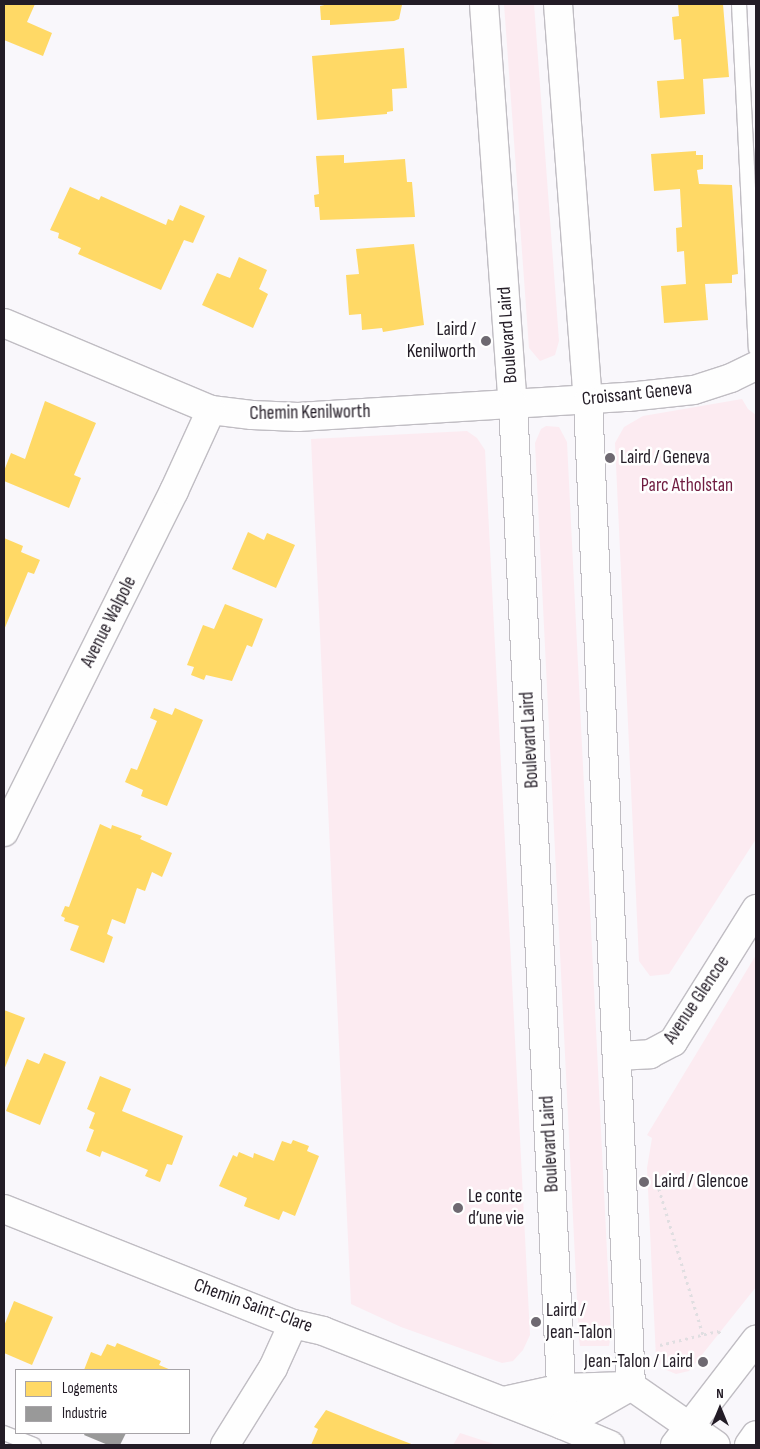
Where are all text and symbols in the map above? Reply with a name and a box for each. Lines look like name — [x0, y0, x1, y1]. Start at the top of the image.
street label: Boulevard Laird — [493, 286, 523, 384]
place label: Laird / Kenilworth — [407, 319, 476, 363]
marker: Laird / Kenilworth — [480, 335, 492, 347]
street label: Croissant Geneva — [581, 377, 693, 411]
street label: Chemin Kenilworth — [249, 401, 371, 425]
place label: Laird / Geneva — [620, 447, 710, 469]
marker: Laird / Geneva — [604, 452, 616, 464]
park label: Parc Atholstan — [641, 475, 733, 497]
street label: Avenue Walpole — [76, 573, 142, 671]
street label: Boulevard Laird — [516, 691, 544, 789]
street label: Avenue Glencoe — [659, 952, 735, 1048]
street label: Boulevard Laird — [536, 1095, 564, 1193]
place label: Laird / Glencoe — [654, 1171, 748, 1193]
marker: Laird / Glencoe — [638, 1176, 650, 1188]
place label: Le conte d’une vie — [468, 1186, 524, 1230]
marker: Le conte d’une vie — [452, 1202, 464, 1214]
street label: Chemin Saint-Clare — [190, 1274, 316, 1338]
place label: Laird / Jean-Talon — [546, 1300, 612, 1344]
marker: Laird / Jean-Talon — [530, 1316, 542, 1328]
place label: Jean-Talon / Laird — [584, 1351, 693, 1373]
marker: Jean-Talon / Laird — [697, 1356, 709, 1368]
legend — [15, 1369, 190, 1434]
text: Logements — [62, 1379, 118, 1398]
north arrow — [695, 1384, 745, 1434]
text: N — [716, 1385, 724, 1402]
text: Industrie — [62, 1404, 107, 1423]

